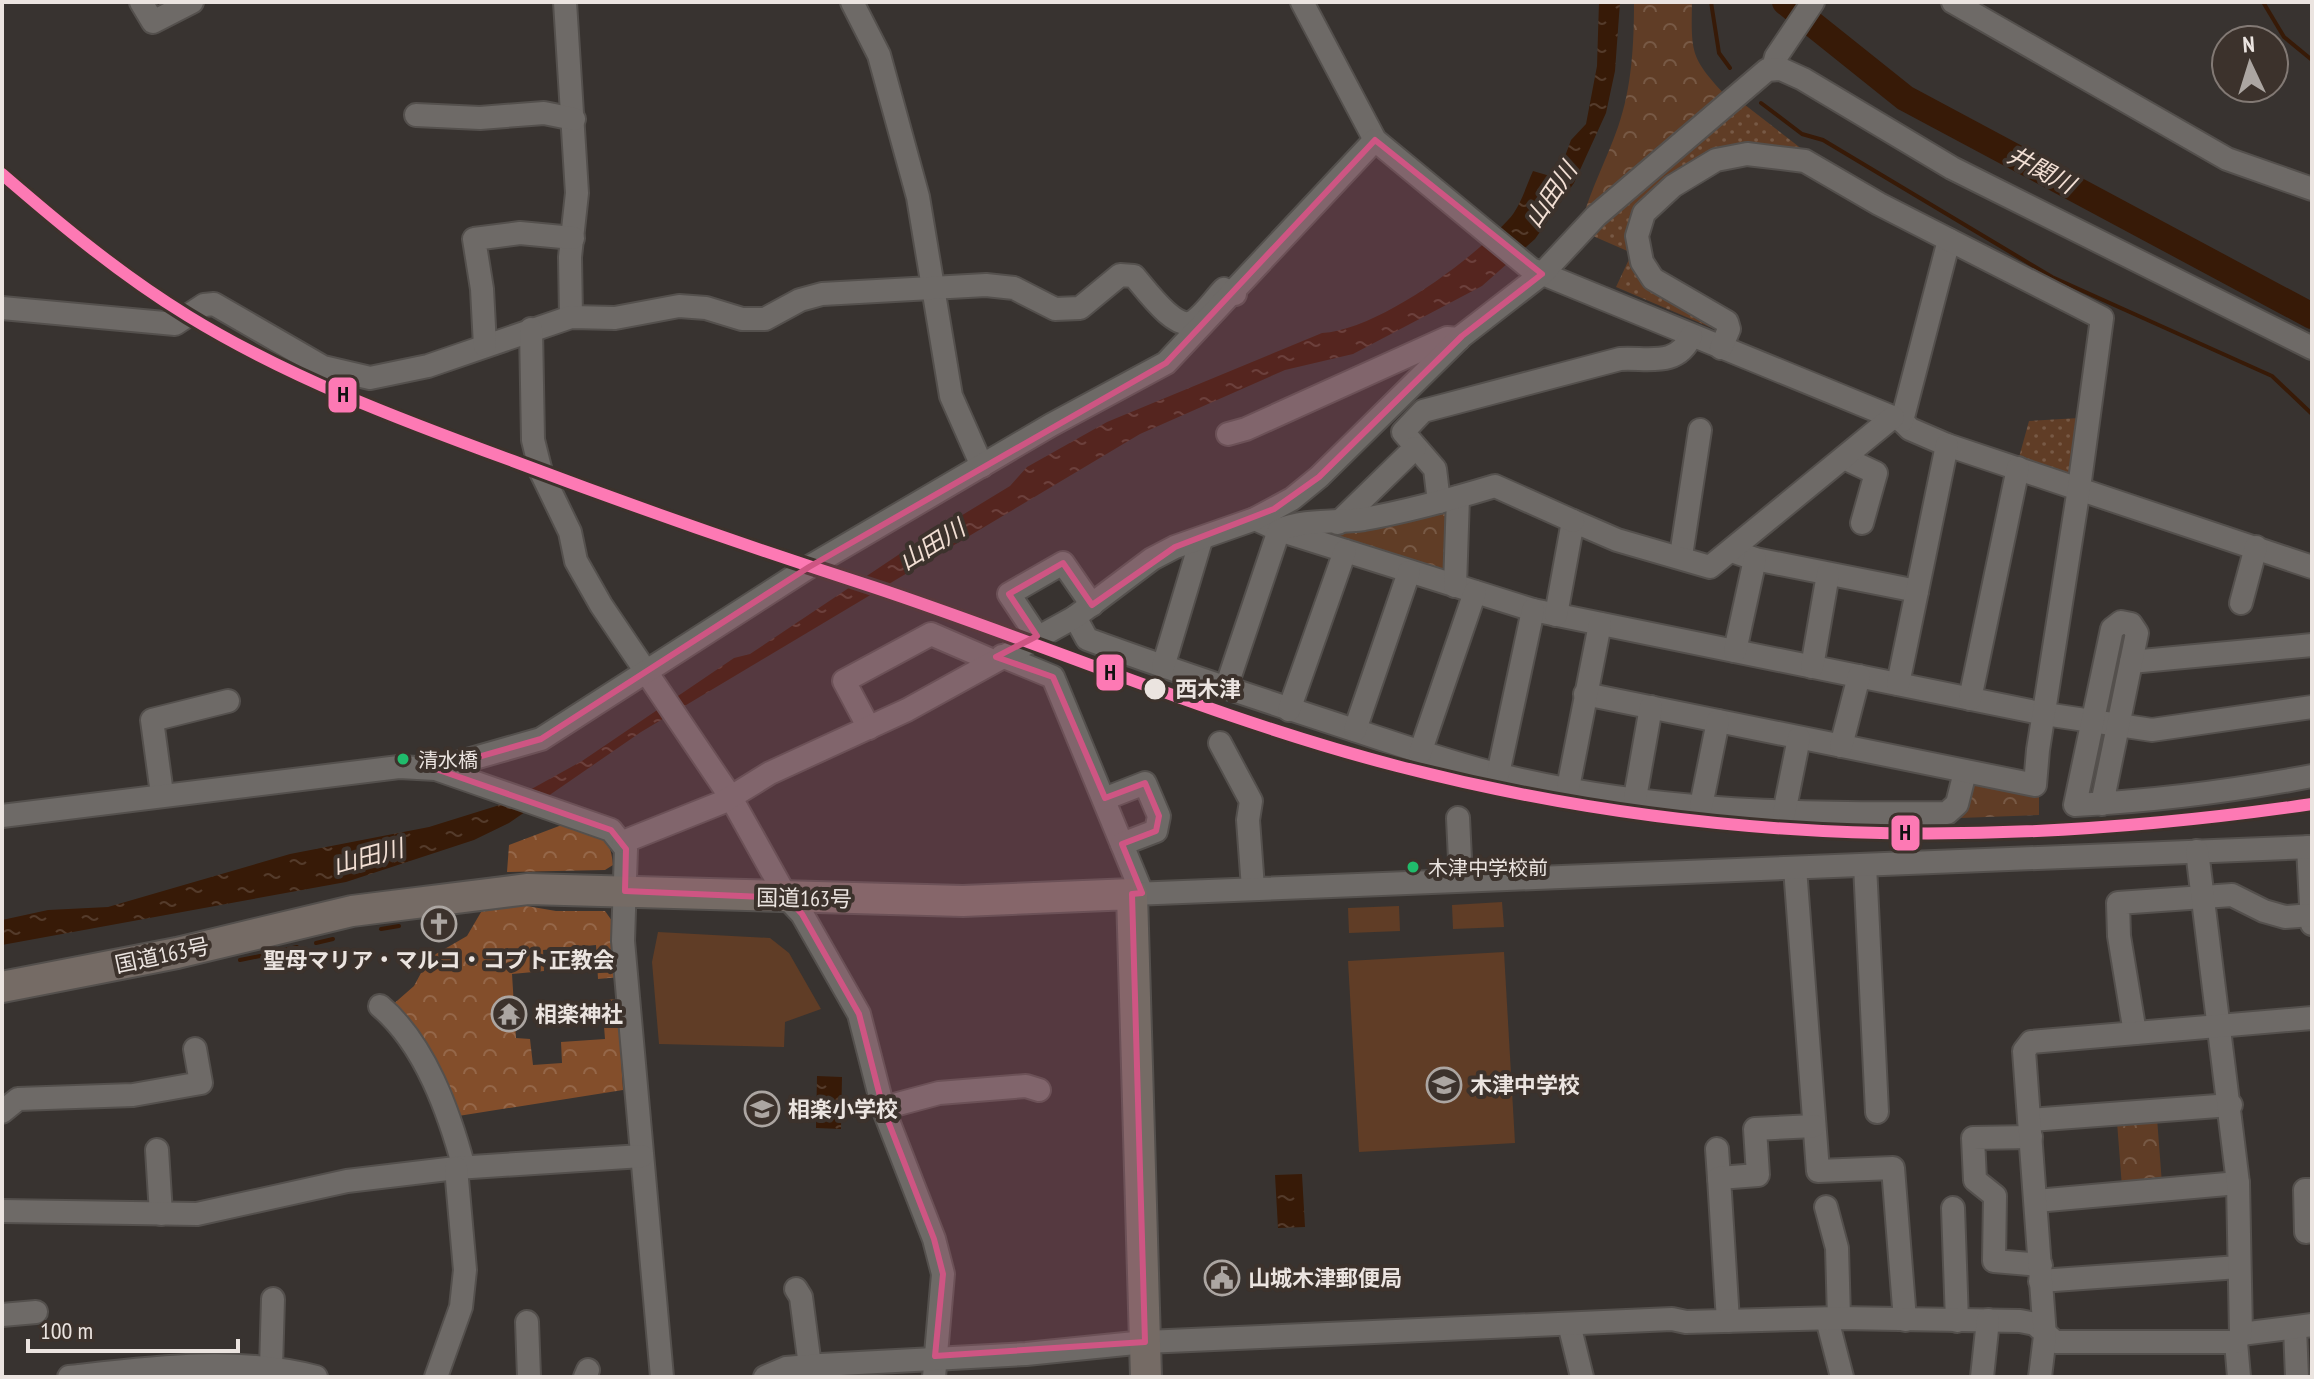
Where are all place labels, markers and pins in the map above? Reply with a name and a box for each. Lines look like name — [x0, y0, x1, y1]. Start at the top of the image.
place label: 西木津 — [1175, 675, 1241, 703]
marker: 西木津 — [1142, 676, 1168, 702]
place label: 清水橋 — [418, 747, 478, 773]
marker: 清水橋 — [395, 751, 411, 767]
place label: 木津中学校前 — [1428, 855, 1548, 881]
marker: 木津中学校前 — [1405, 859, 1421, 875]
church icon: 聖母マリア・マルコ・コプト正教会 — [420, 905, 458, 943]
place label: 聖母マリア・マルコ・コプト正教会 — [263, 946, 615, 974]
temple icon: 相楽神社 — [490, 995, 528, 1033]
place label: 相楽神社 — [535, 1000, 623, 1028]
school or university icon: 木津中学校 — [1425, 1066, 1463, 1104]
place label: 木津中学校 — [1470, 1071, 1580, 1099]
school or university icon: 相楽小学校 — [743, 1090, 781, 1128]
place label: 相楽小学校 — [788, 1095, 898, 1123]
public building icon: 山城木津郵便局 — [1203, 1259, 1241, 1297]
place label: 山城木津郵便局 — [1248, 1264, 1402, 1292]

